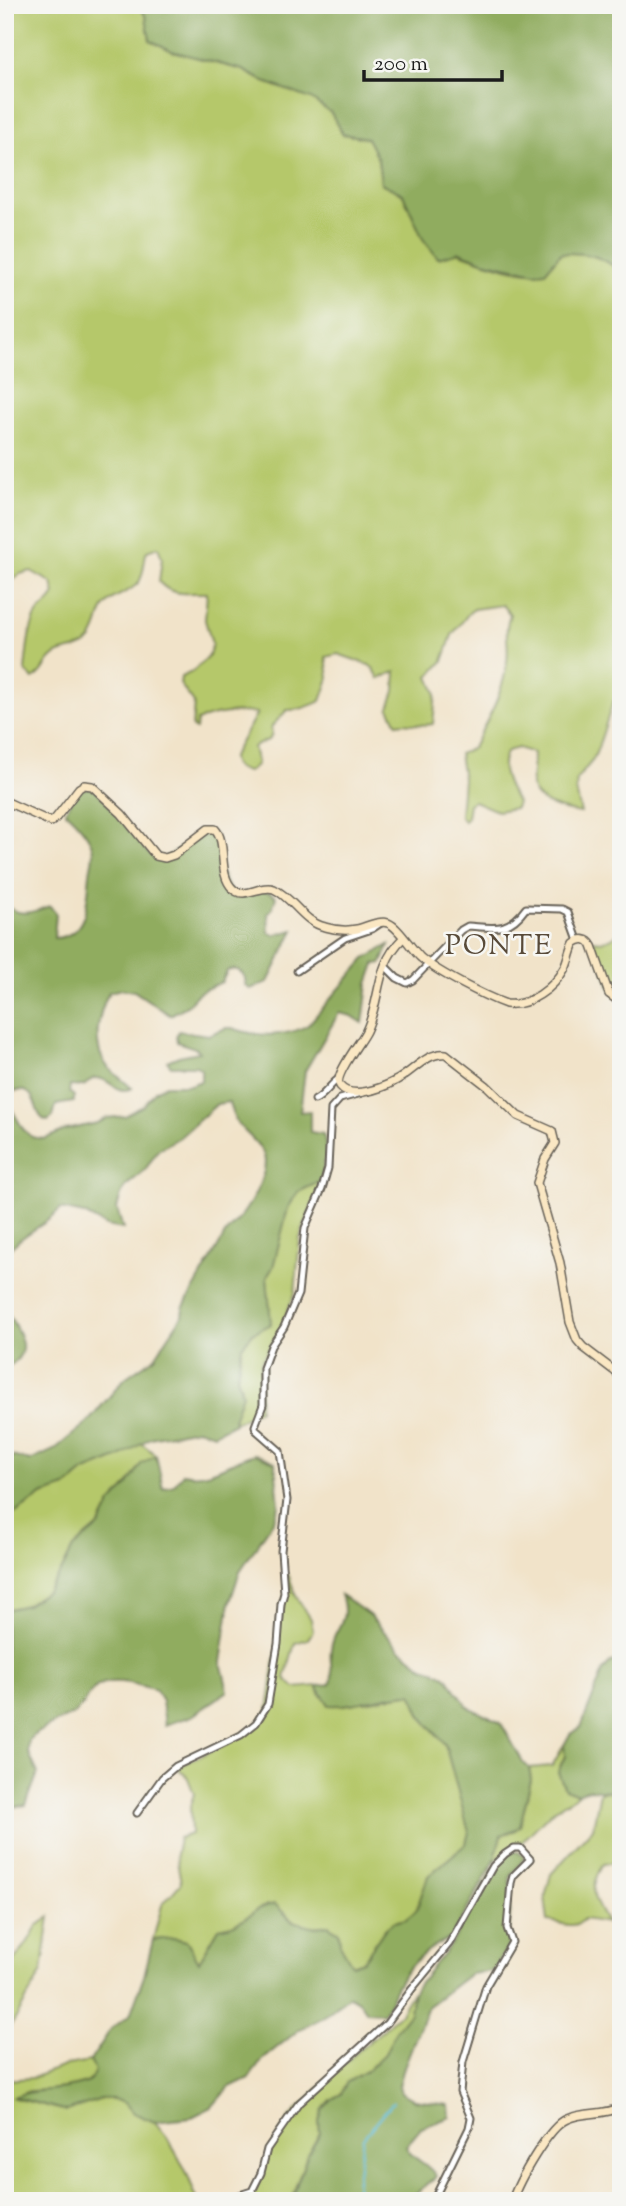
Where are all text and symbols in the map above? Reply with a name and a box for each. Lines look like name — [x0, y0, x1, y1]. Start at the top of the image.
scale bar — [364, 38, 502, 82]
text: 200 m — [374, 50, 428, 80]
district label: PONTE — [445, 927, 553, 967]

